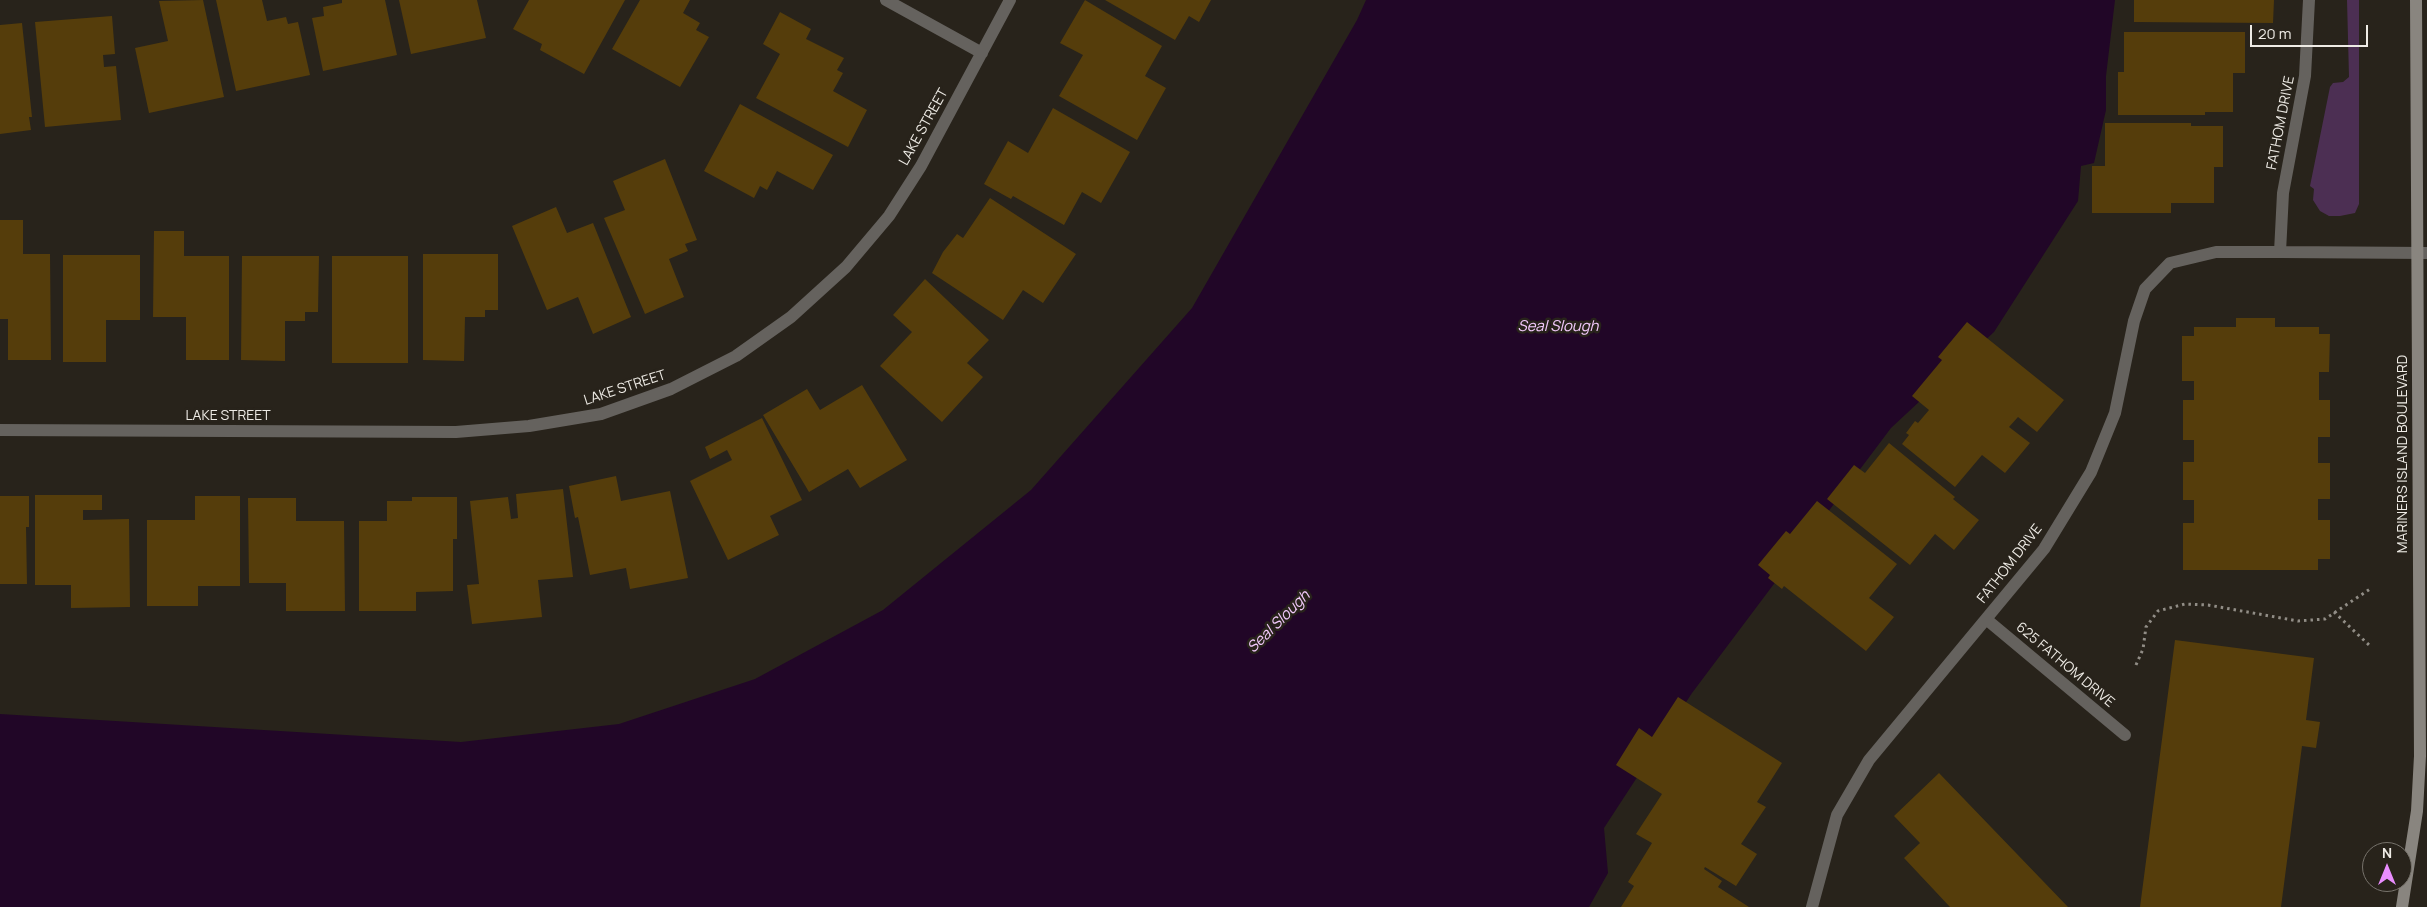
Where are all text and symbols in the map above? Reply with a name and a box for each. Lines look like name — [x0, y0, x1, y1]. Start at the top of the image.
scale bar — [2252, 15, 2370, 47]
text: 20 m — [2258, 23, 2291, 44]
street label: FATHOM DRIVE — [2264, 75, 2298, 171]
street label: LAKE STREET — [896, 86, 952, 168]
water label: Seal Slough — [1517, 318, 1599, 336]
street label: MARINERS ISLAND BOULEVARD — [2395, 355, 2411, 553]
street label: LAKE STREET — [582, 367, 668, 409]
street label: LAKE STREET — [185, 408, 271, 424]
street label: FATHOM DRIVE — [1974, 521, 2046, 607]
water label: Seal Slough — [1244, 587, 1314, 657]
street label: 625 FATHOM DRIVE — [2012, 619, 2118, 711]
north arrow — [2362, 842, 2412, 892]
text: N — [2382, 843, 2392, 862]

